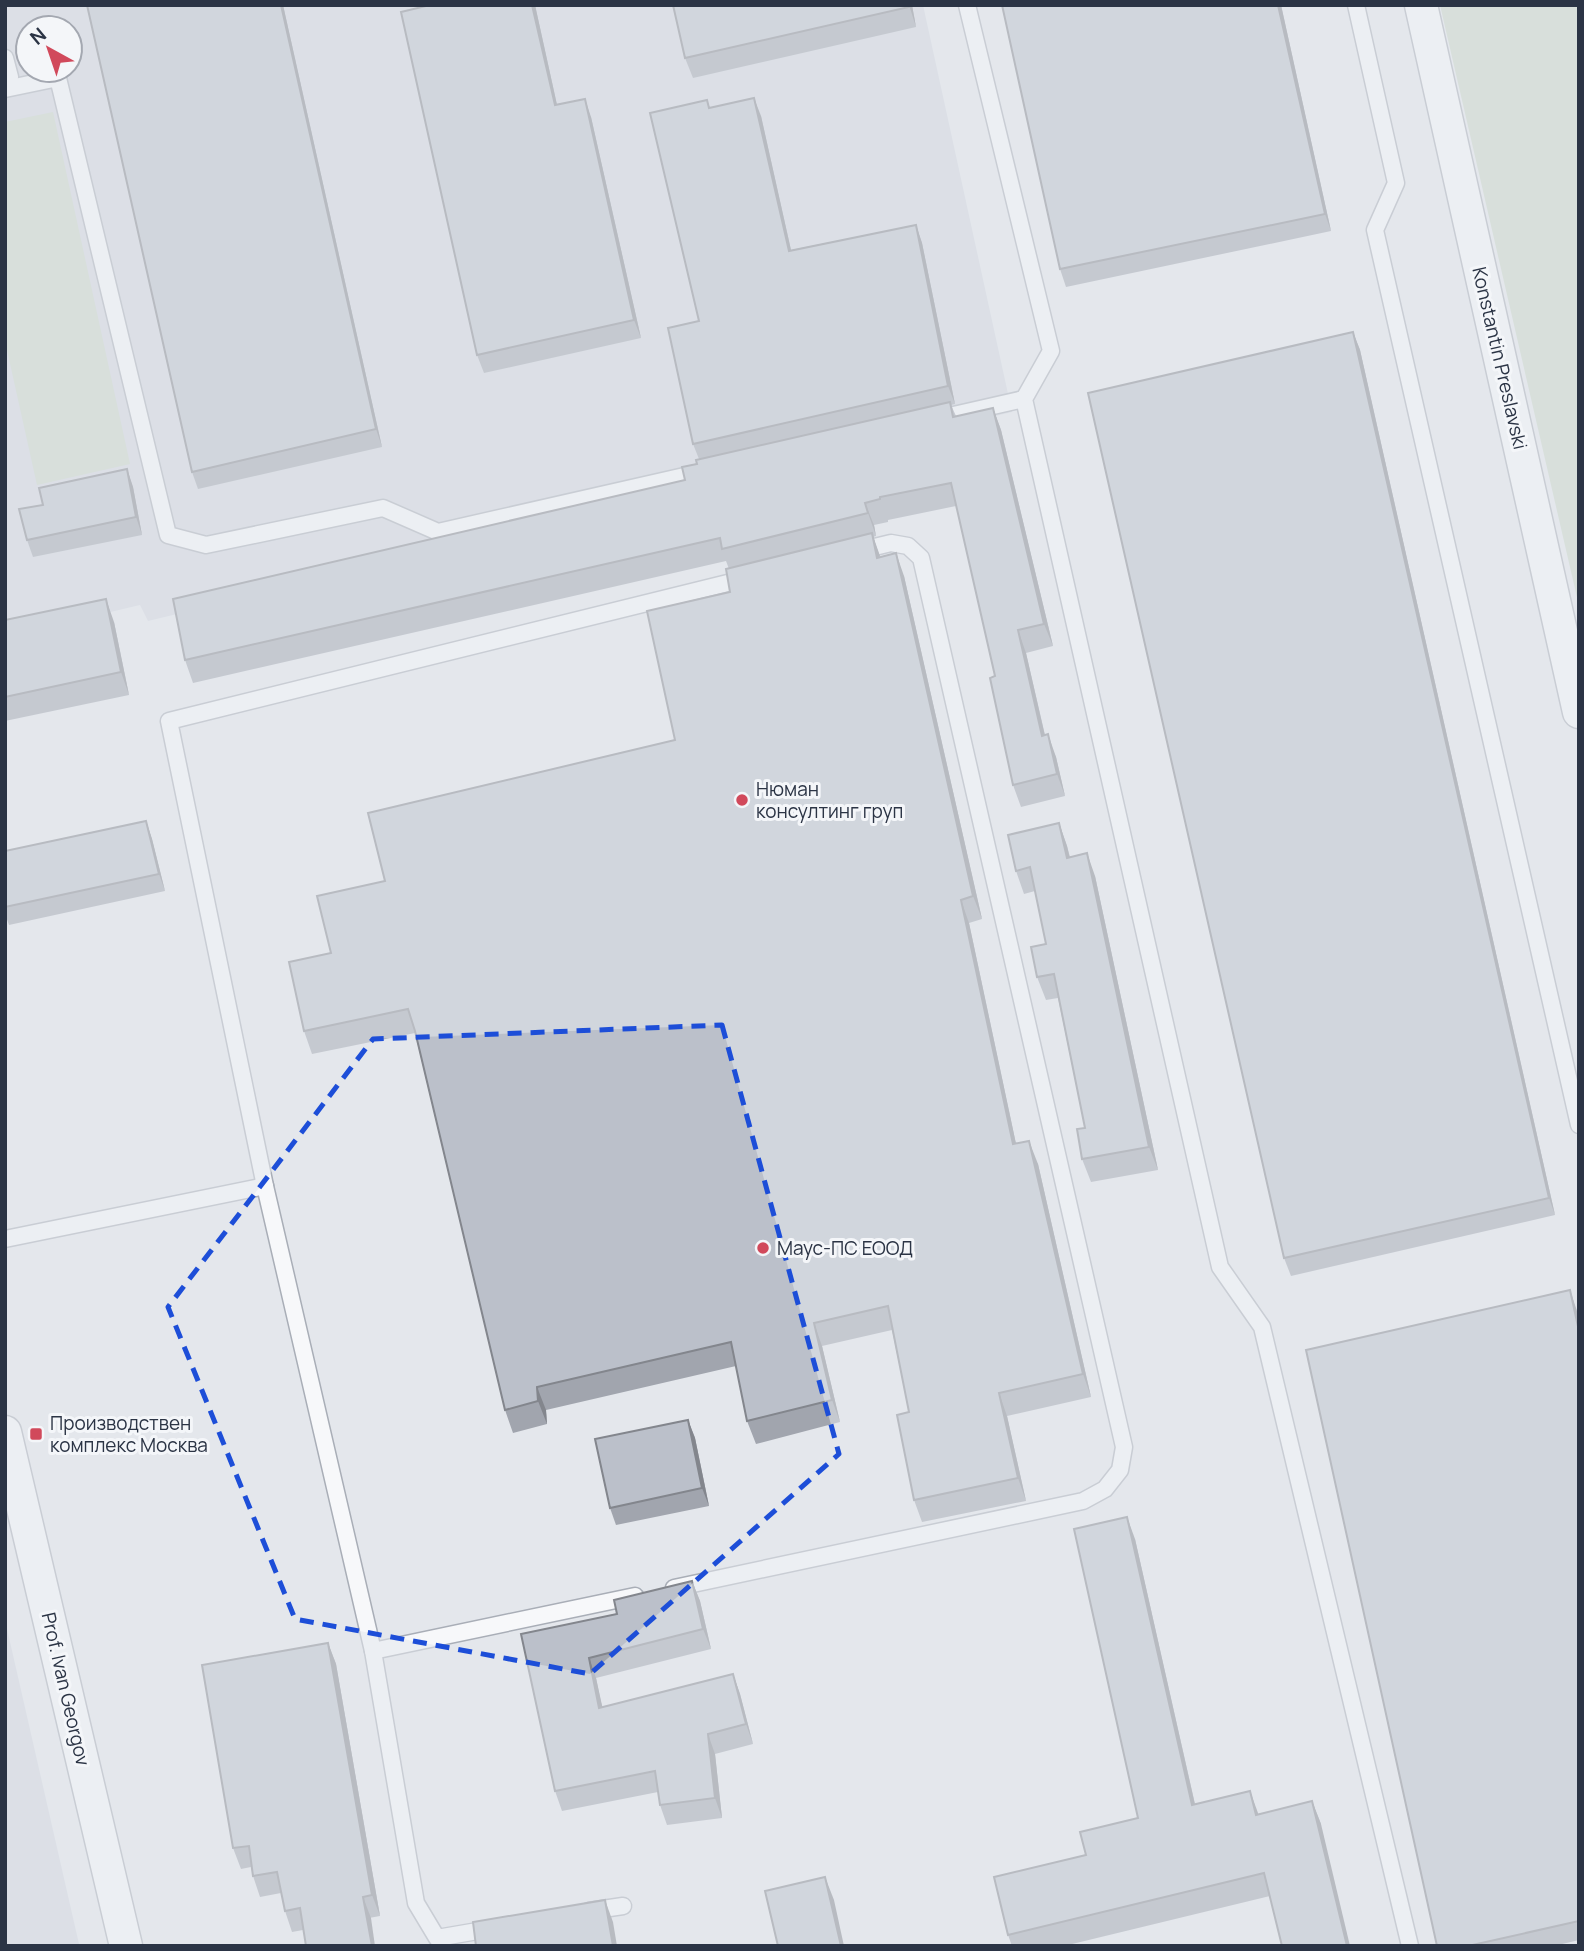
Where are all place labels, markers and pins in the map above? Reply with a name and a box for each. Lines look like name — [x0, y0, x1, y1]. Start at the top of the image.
place label: Нюман консултинг груп — [756, 776, 903, 824]
marker: Нюман консултинг груп — [734, 792, 750, 808]
place label: Маус-ПС ЕООД — [777, 1235, 913, 1261]
marker: Маус-ПС ЕООД — [755, 1240, 771, 1256]
place label: Производствен комплекс Москва — [50, 1410, 208, 1458]
marker: Производствен комплекс Москва — [28, 1426, 44, 1442]

